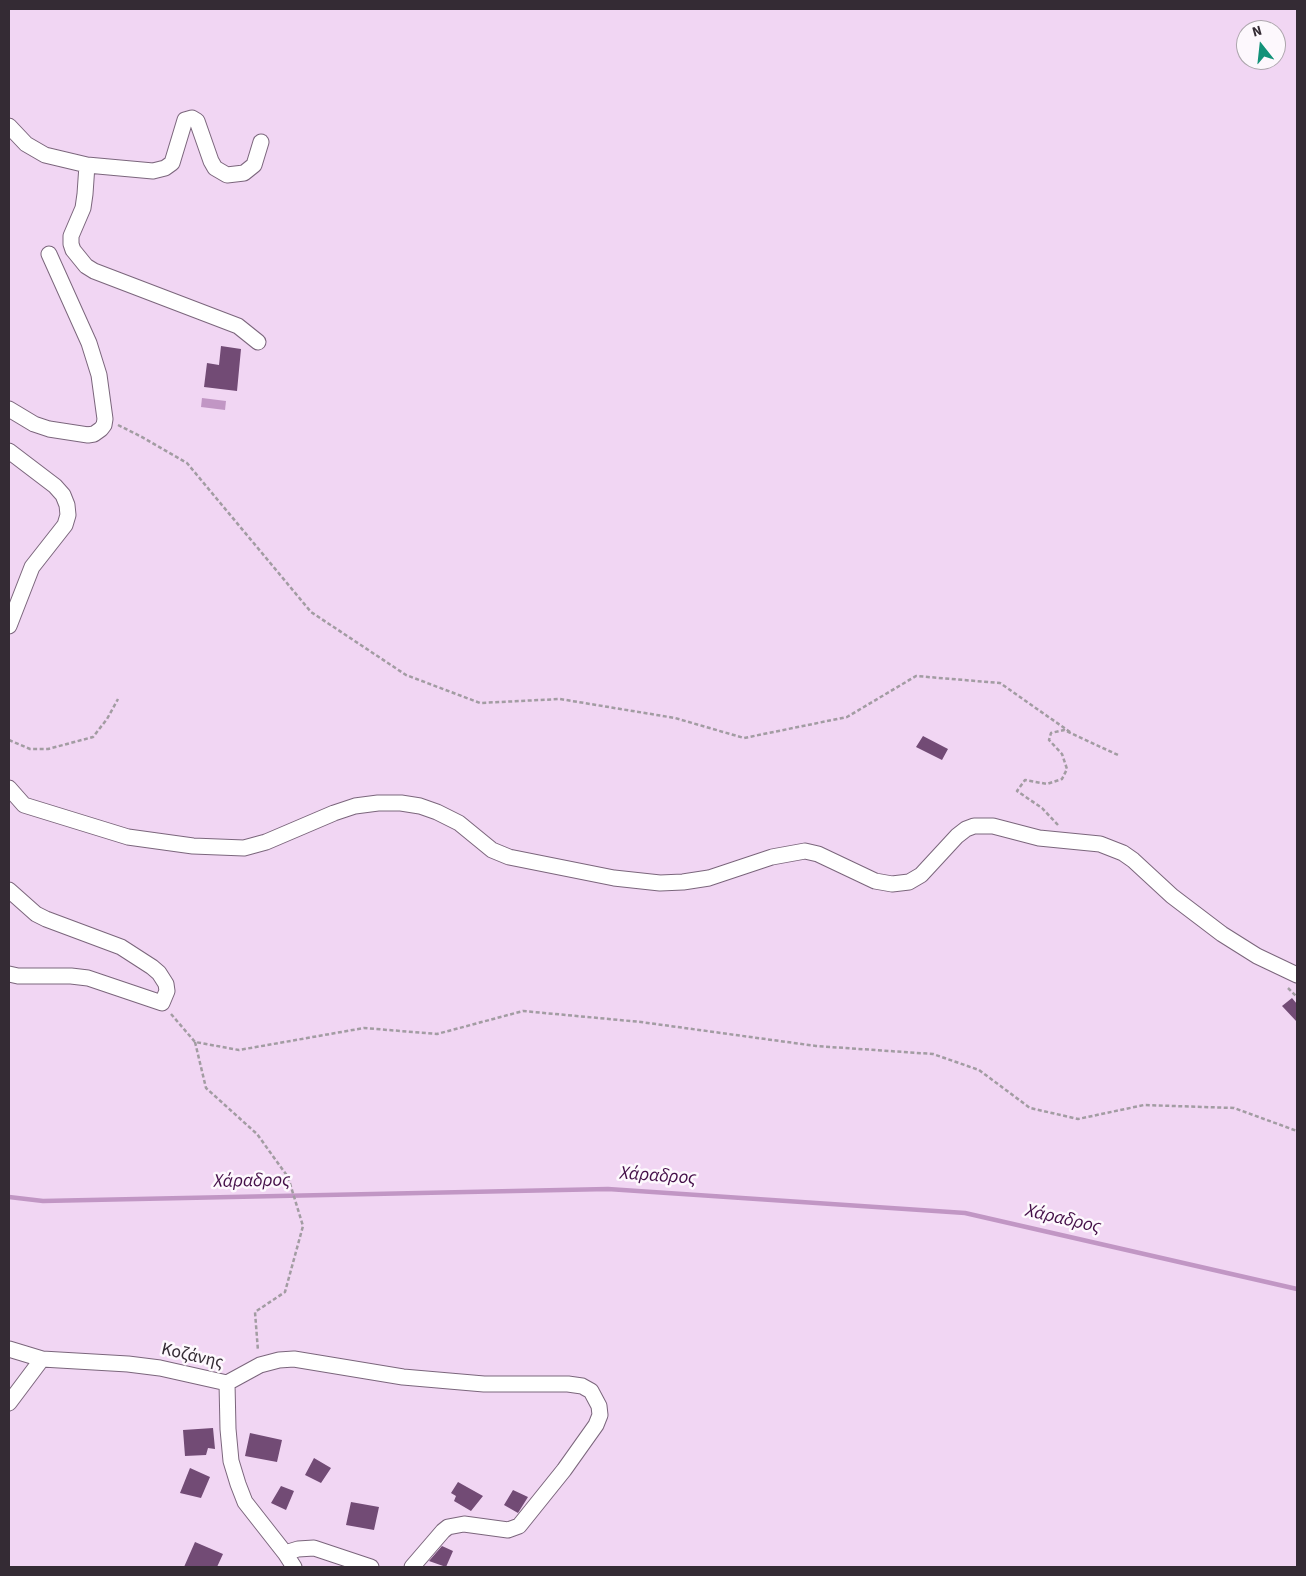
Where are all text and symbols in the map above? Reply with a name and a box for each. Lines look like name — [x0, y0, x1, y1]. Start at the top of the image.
north arrow — [1236, 20, 1286, 70]
text: N — [1250, 21, 1264, 42]
water label: Χάραδρος — [619, 1163, 697, 1191]
water label: Χάραδρος — [214, 1170, 290, 1194]
water label: Χάραδρος — [1023, 1200, 1103, 1240]
street label: Κοζάνης — [159, 1339, 225, 1375]

